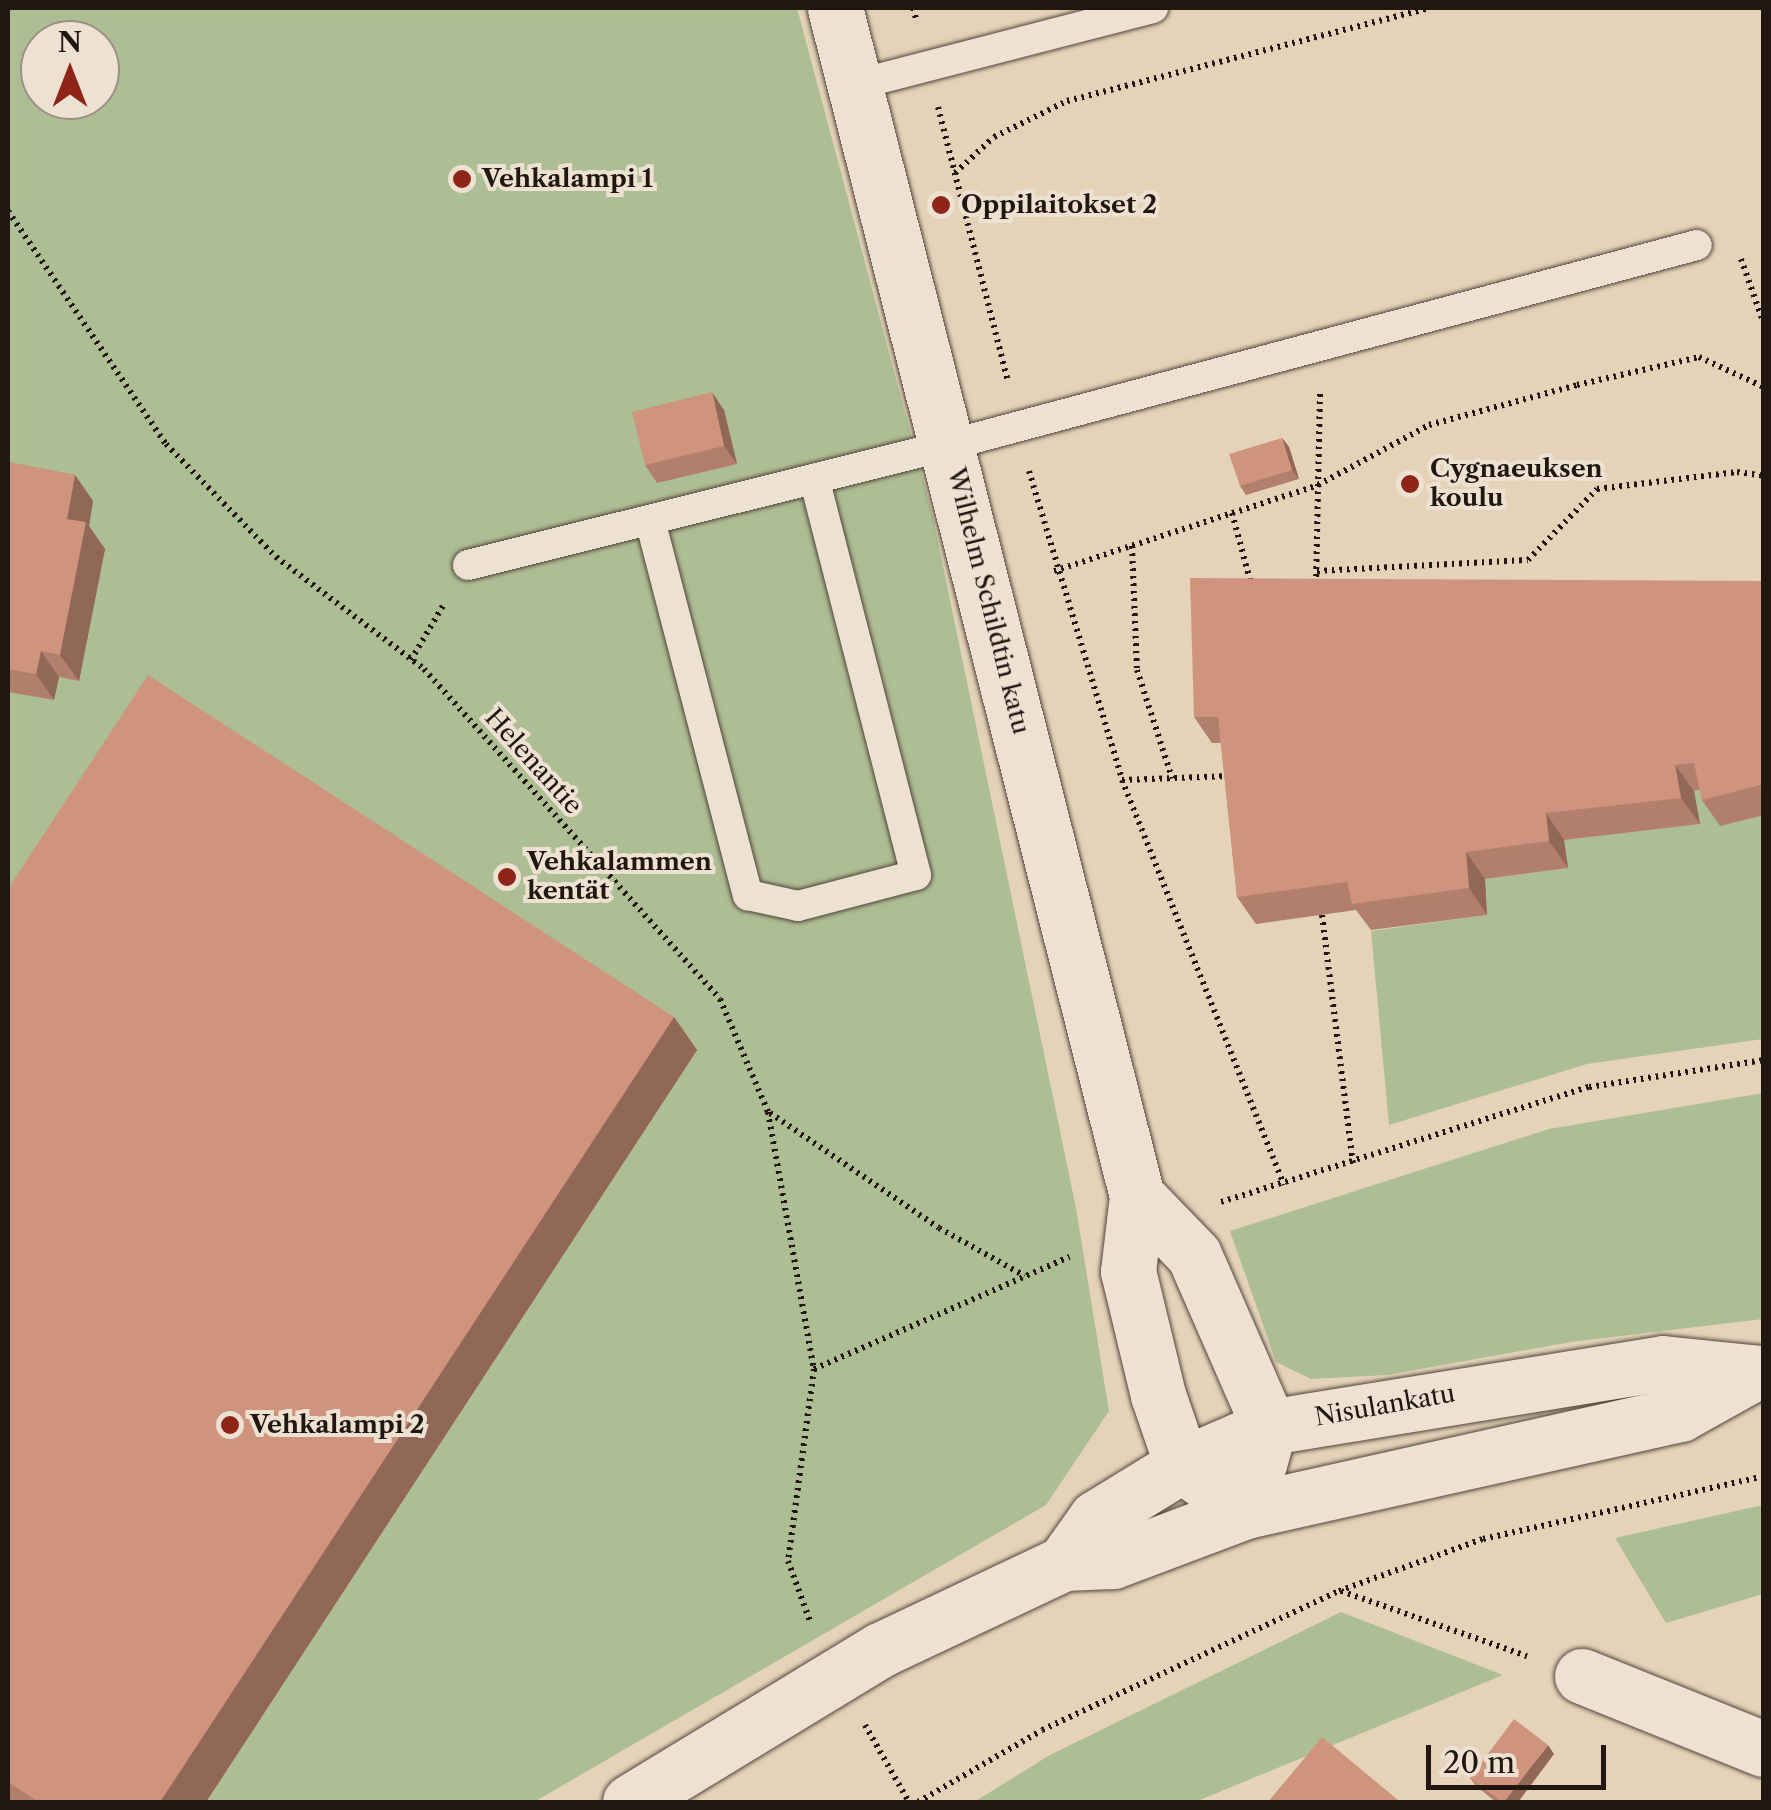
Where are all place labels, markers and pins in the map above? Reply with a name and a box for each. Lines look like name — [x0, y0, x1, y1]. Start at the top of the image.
place label: Vehkalampi 1 — [482, 164, 653, 194]
marker: Vehkalampi 1 — [451, 168, 473, 190]
place label: Oppilaitokset 2 — [961, 190, 1157, 220]
marker: Oppilaitokset 2 — [930, 194, 952, 216]
place label: Cygnaeuksen koulu — [1430, 455, 1603, 514]
marker: Cygnaeuksen koulu — [1399, 473, 1421, 495]
place label: Vehkalammen kentät — [527, 848, 712, 907]
marker: Vehkalammen kentät — [496, 866, 518, 888]
place label: Vehkalampi 2 — [250, 1410, 425, 1440]
marker: Vehkalampi 2 — [219, 1414, 241, 1436]

